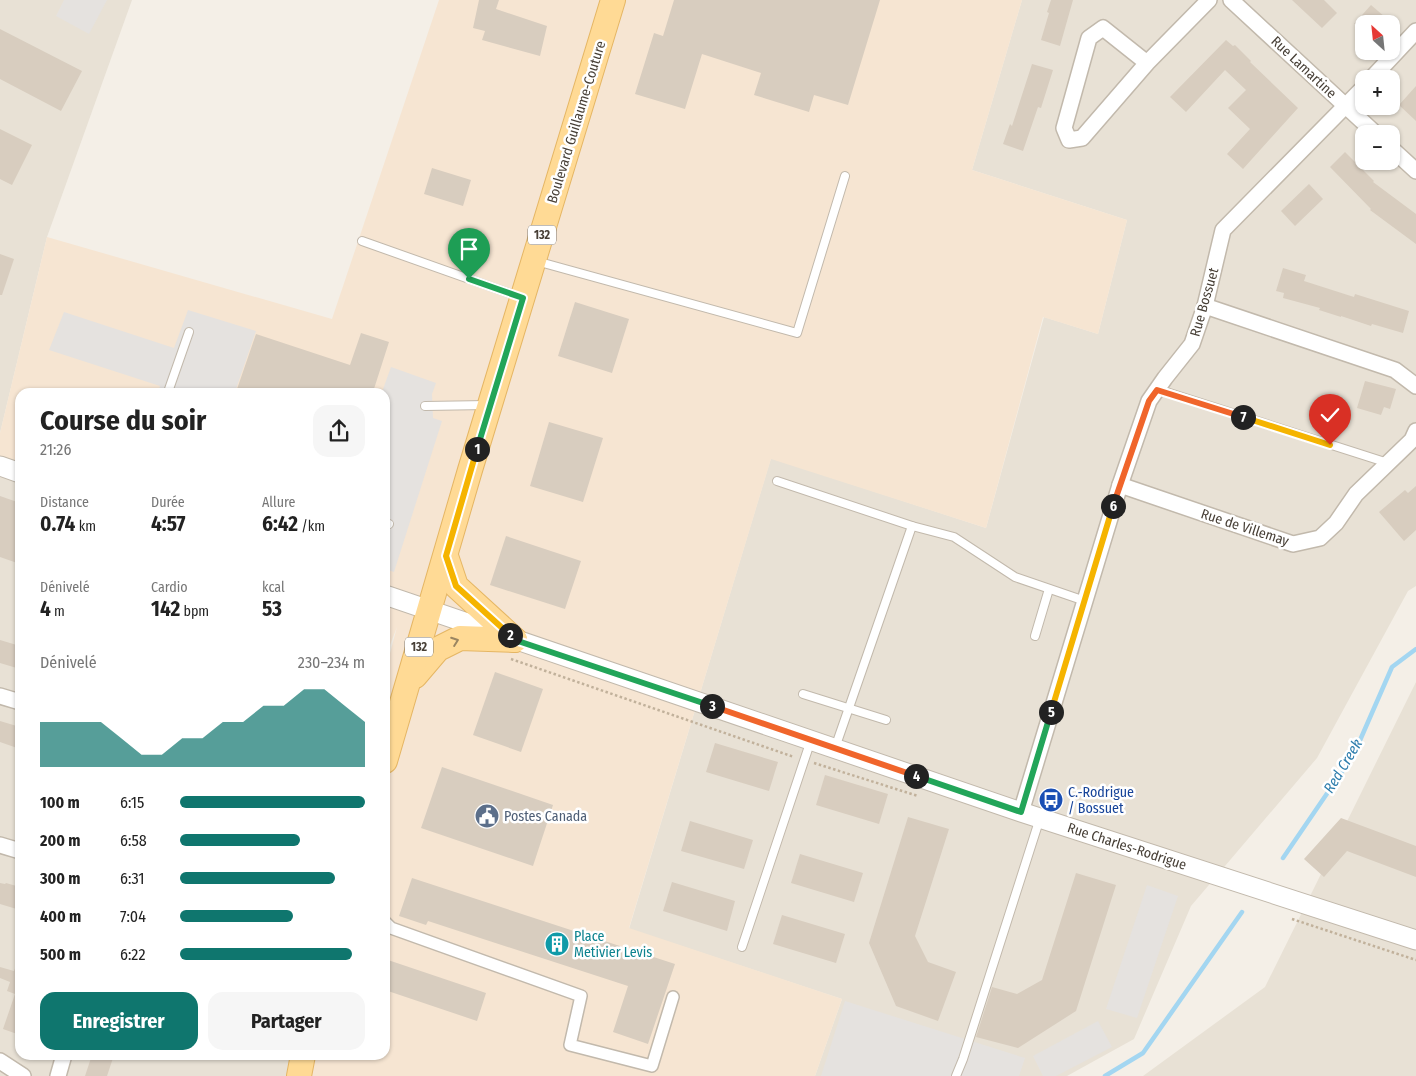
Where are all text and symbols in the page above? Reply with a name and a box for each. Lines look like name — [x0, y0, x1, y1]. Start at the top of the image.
north arrow — [1355, 15, 1400, 60]
map controls — [1355, 15, 1400, 170]
street label: Rue Lamartine — [1267, 33, 1340, 102]
street label: Boulevard Guillaume-Couture — [544, 39, 609, 205]
button: + — [1355, 70, 1400, 115]
button: − — [1355, 125, 1400, 170]
road number: 132 — [528, 226, 556, 244]
pin — [448, 228, 490, 279]
icon: arrive — [455, 235, 483, 263]
street label: Rue Bossuet — [1187, 265, 1223, 339]
pin — [1309, 394, 1351, 445]
icon: check — [1316, 401, 1344, 429]
text: Course du soir — [40, 404, 206, 437]
pin: 7 — [1230, 404, 1256, 430]
button: share — [313, 405, 365, 457]
text: 7 — [1241, 409, 1246, 426]
pin: 1 — [464, 436, 490, 462]
text: 21:26 — [40, 440, 71, 459]
text: 1 — [475, 441, 480, 458]
text: Distance — [40, 494, 89, 511]
text: Durée — [151, 494, 185, 511]
text: Allure — [262, 494, 296, 511]
pin: 6 — [1100, 494, 1126, 518]
text: 6 — [1110, 498, 1117, 515]
street label: Rue de Villemay — [1199, 505, 1292, 550]
text: 0.74 — [40, 511, 75, 537]
text: 4:57 — [151, 511, 186, 537]
text: 6:42 — [262, 511, 298, 537]
text: km — [75, 518, 96, 535]
text: /km — [298, 518, 325, 535]
text: Dénivelé — [40, 579, 90, 596]
text: Cardio — [151, 579, 188, 596]
text: kcal — [262, 579, 285, 596]
text: 4 — [40, 596, 51, 622]
text: 142 — [151, 596, 180, 622]
text: 53 — [262, 596, 282, 622]
text: m — [51, 603, 65, 620]
text: bpm — [180, 603, 209, 620]
pin: 2 — [498, 622, 522, 648]
text: 2 — [507, 627, 514, 644]
one-way arrow — [450, 637, 459, 647]
road number: 132 — [405, 638, 433, 656]
text: Dénivelé — [40, 653, 97, 672]
text: 230–234 m — [298, 653, 365, 672]
pin: 3 — [700, 694, 724, 718]
text: 3 — [709, 698, 716, 715]
pin: 5 — [1038, 700, 1064, 724]
text: 5 — [1048, 704, 1055, 721]
water label: Red Creek — [1320, 735, 1366, 796]
pin: 4 — [904, 764, 928, 788]
text: 4 — [913, 768, 920, 785]
place label: C.-Rodrigue / Bossuet — [1068, 784, 1134, 817]
bus stop icon: C.-Rodrigue / Bossuet — [1038, 787, 1064, 813]
text: 100 m — [40, 793, 80, 812]
text: 6:15 — [120, 793, 144, 812]
public building icon: Postes Canada — [474, 803, 500, 829]
place label: Postes Canada — [504, 808, 587, 825]
street label: Rue Charles-Rodrigue — [1065, 819, 1189, 874]
text: 200 m — [40, 831, 80, 850]
text: 6:58 — [120, 831, 147, 850]
text: 300 m — [40, 869, 81, 888]
text: 6:31 — [120, 869, 145, 888]
text: 400 m — [40, 907, 81, 926]
text: 7:04 — [120, 907, 146, 926]
place label: Place Metivier Levis — [574, 928, 652, 961]
building icon: Place Metivier Levis — [544, 931, 570, 957]
text: 500 m — [40, 945, 81, 964]
text: 6:22 — [120, 945, 145, 964]
button: Enregistrer — [40, 992, 198, 1050]
button: Partager — [208, 992, 365, 1050]

